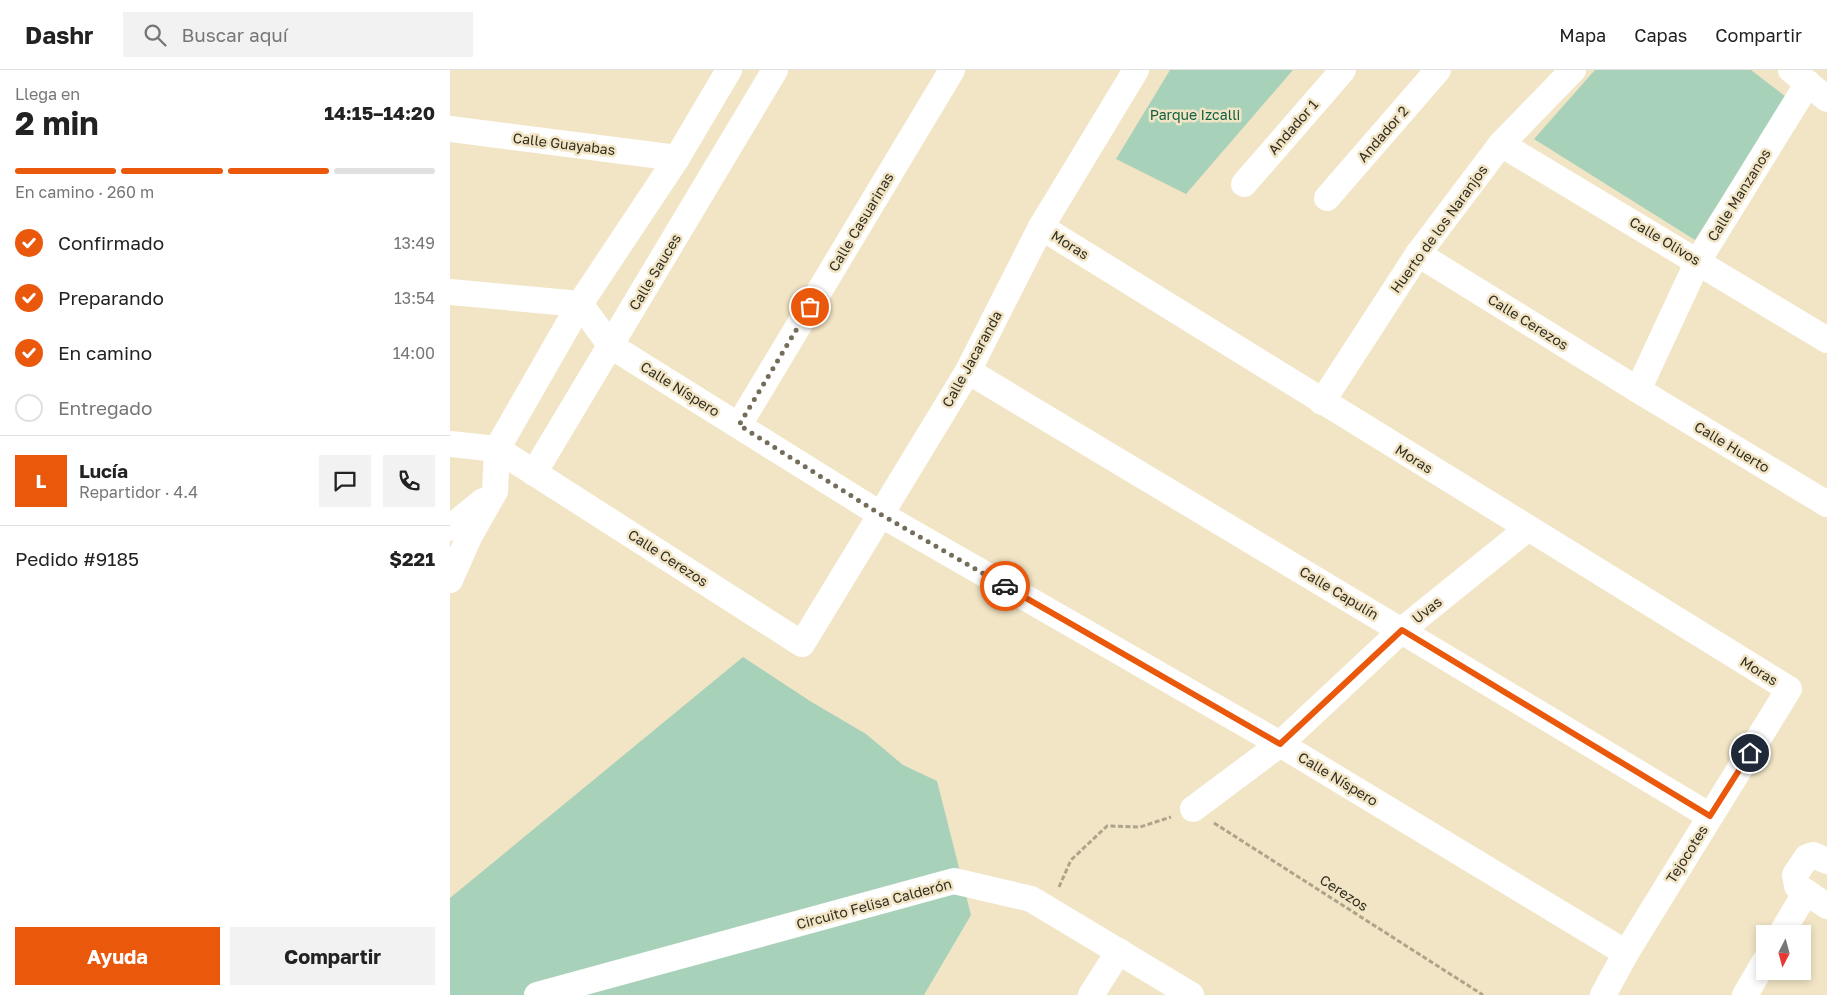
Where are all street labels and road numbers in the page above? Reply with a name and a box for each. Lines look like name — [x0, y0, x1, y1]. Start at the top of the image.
street label: Andador 1 — [1264, 96, 1321, 158]
street label: Andador 2 — [1354, 102, 1412, 165]
street label: Calle Guayabas — [512, 129, 616, 158]
street label: Calle Manzanos — [1703, 145, 1774, 244]
street label: Huerto de los Naranjos — [1386, 161, 1491, 296]
street label: Calle Casuarinas — [824, 169, 897, 274]
street label: Calle Olivos — [1627, 213, 1704, 268]
street label: Moras — [1048, 226, 1092, 263]
street label: Calle Sauces — [625, 230, 684, 313]
street label: Calle Cerezos — [1485, 290, 1572, 353]
street label: Calle Jacaranda — [938, 308, 1005, 410]
street label: Calle Níspero — [638, 357, 723, 420]
street label: Calle Huerto — [1692, 417, 1773, 476]
street label: Moras — [1392, 440, 1436, 477]
street label: Calle Cerezos — [625, 525, 711, 590]
street label: Calle Capulín — [1297, 562, 1382, 623]
street label: Uvas — [1409, 593, 1445, 627]
street label: Moras — [1737, 652, 1781, 689]
street label: Calle Níspero — [1295, 748, 1381, 809]
street label: Tejocotes — [1662, 822, 1711, 886]
street label: Cerezos — [1317, 871, 1372, 914]
street label: Circuito Felisa Calderón — [794, 875, 953, 932]

